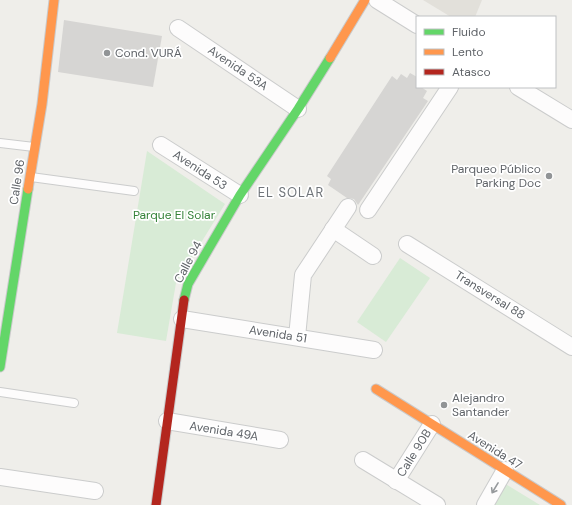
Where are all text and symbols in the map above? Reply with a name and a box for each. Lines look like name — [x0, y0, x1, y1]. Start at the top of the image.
legend — [416, 16, 556, 88]
text: Fluido — [452, 24, 486, 40]
street label: Avenida 53A — [205, 42, 271, 94]
text: Lento — [452, 44, 483, 60]
place label: Cond. VURÁ — [115, 45, 182, 61]
marker: Cond. VURÁ — [102, 48, 112, 58]
text: Atasco — [452, 64, 491, 80]
street label: Avenida 53 — [170, 147, 230, 193]
street label: Calle 96 — [6, 158, 28, 206]
place label: Parqueo Público Parking Doc — [451, 161, 541, 191]
marker: Parqueo Público Parking Doc — [544, 171, 554, 181]
district label: EL SOLAR — [258, 184, 324, 201]
park label: Parque El Solar — [133, 207, 216, 223]
street label: Calle 94 — [170, 238, 206, 286]
street label: Transversal 88 — [452, 267, 528, 323]
street label: Avenida 51 — [248, 322, 308, 346]
place label: Alejandro Santander — [452, 390, 510, 420]
marker: Alejandro Santander — [439, 400, 449, 410]
street label: Avenida 49A — [188, 418, 260, 444]
street label: Calle 90B — [393, 426, 435, 480]
street label: Avenida 47 — [465, 427, 525, 473]
one-way arrow — [491, 482, 499, 493]

